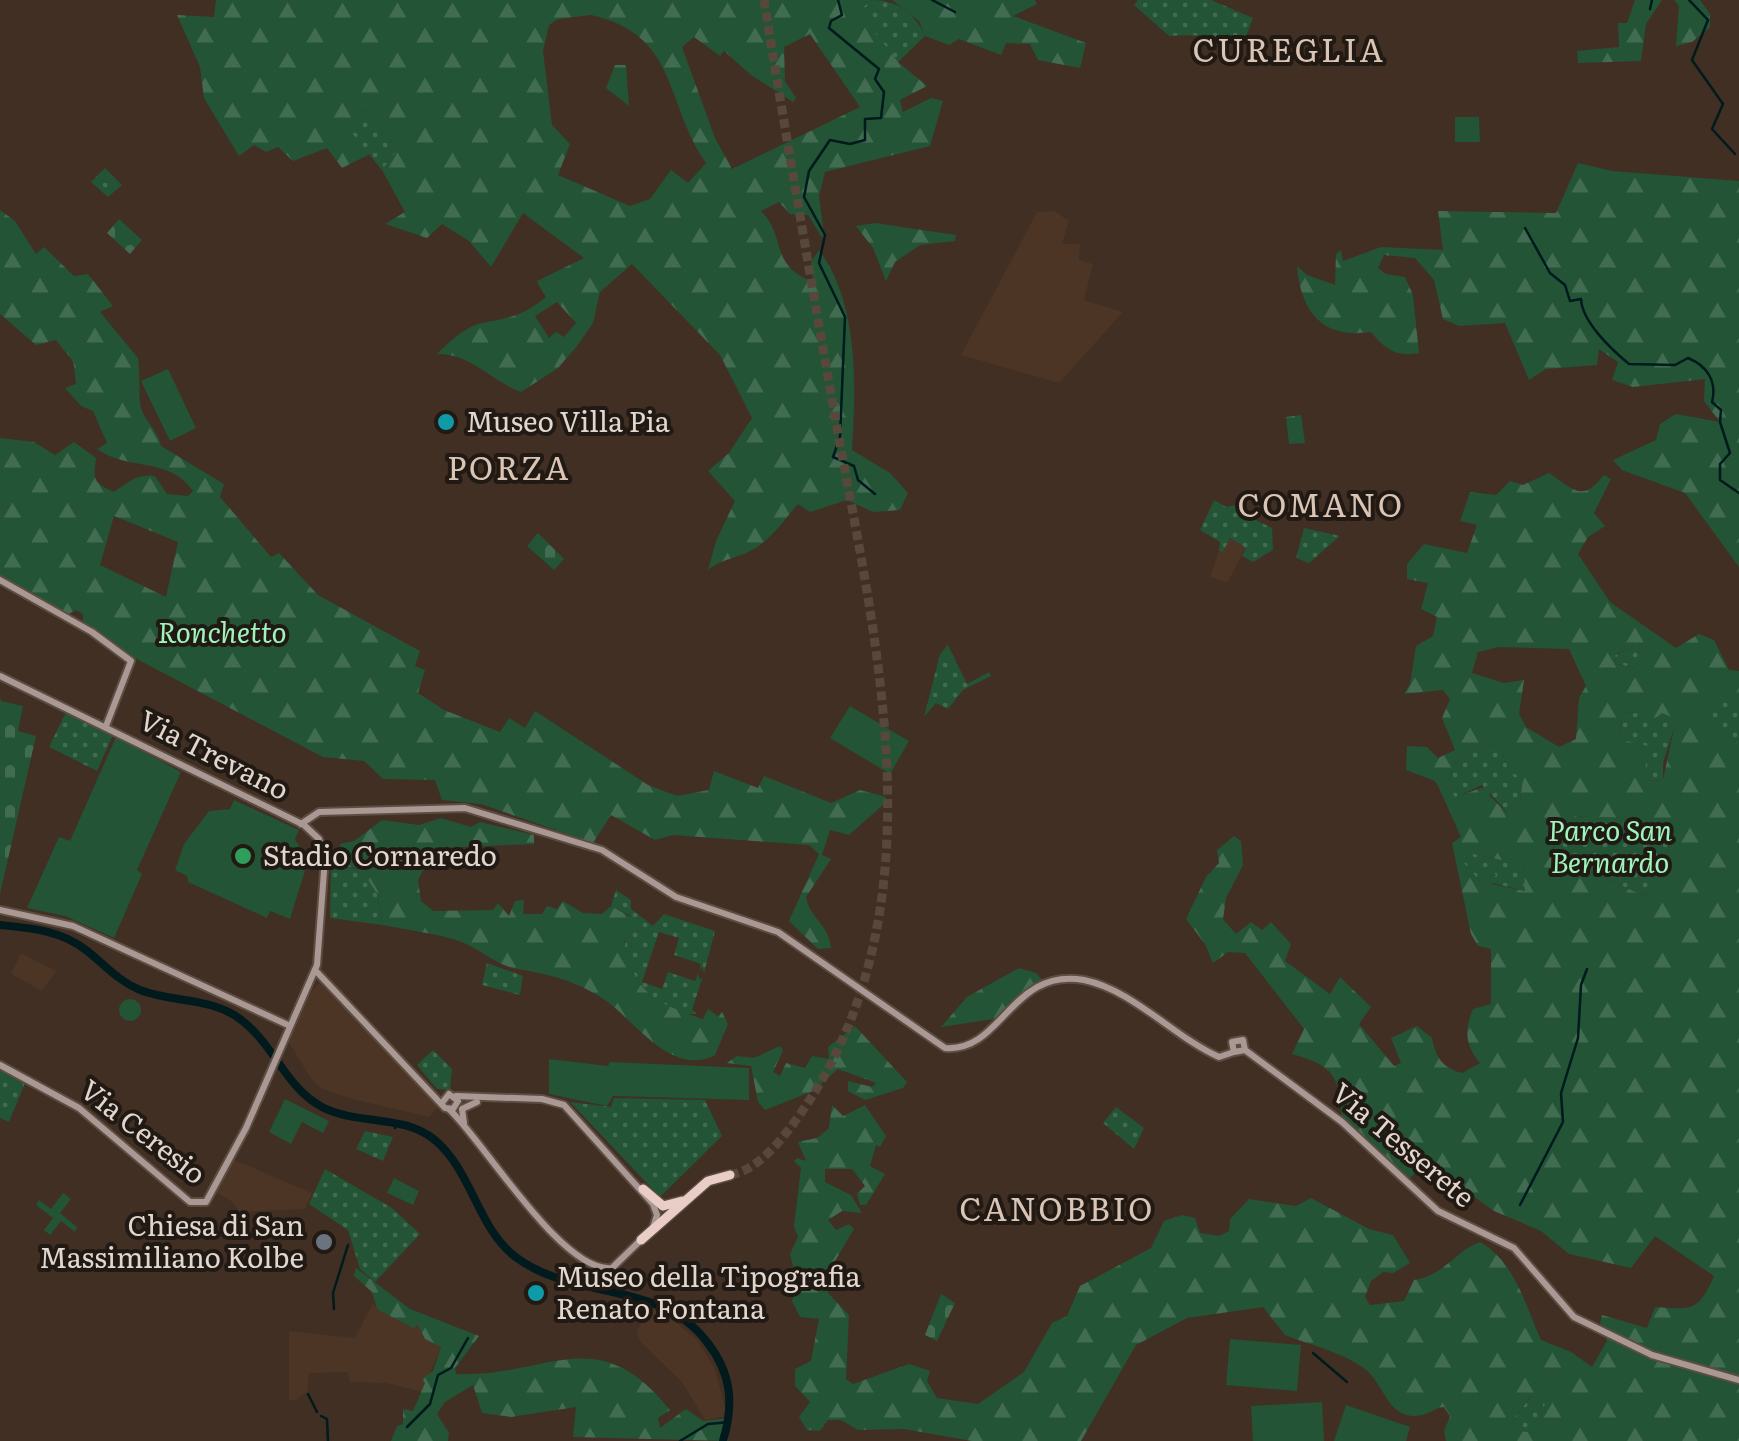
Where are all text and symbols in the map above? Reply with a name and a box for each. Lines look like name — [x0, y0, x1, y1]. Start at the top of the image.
district label: CUREGLIA — [1193, 24, 1385, 72]
place label: Museo Villa Pia — [466, 399, 670, 441]
marker: Museo Villa Pia — [435, 411, 457, 433]
district label: PORZA — [447, 442, 571, 490]
district label: COMANO — [1237, 479, 1405, 527]
park label: Ronchetto — [157, 610, 287, 652]
street label: Via Trevano — [133, 697, 297, 809]
park label: Parco San Bernardo — [1548, 808, 1672, 882]
place label: Stadio Cornaredo — [263, 833, 497, 875]
marker: Stadio Cornaredo — [232, 845, 254, 867]
street label: Via Ceresio — [72, 1068, 216, 1193]
street label: Via Tesserete — [1324, 1071, 1485, 1216]
district label: CANOBBIO — [959, 1183, 1155, 1231]
place label: Chiesa di San Massimiliano Kolbe — [39, 1203, 304, 1277]
marker: Chiesa di San Massimiliano Kolbe — [313, 1231, 335, 1253]
place label: Museo della Tipografia Renato Fontana — [556, 1254, 860, 1328]
marker: Museo della Tipografia Renato Fontana — [525, 1282, 547, 1304]

